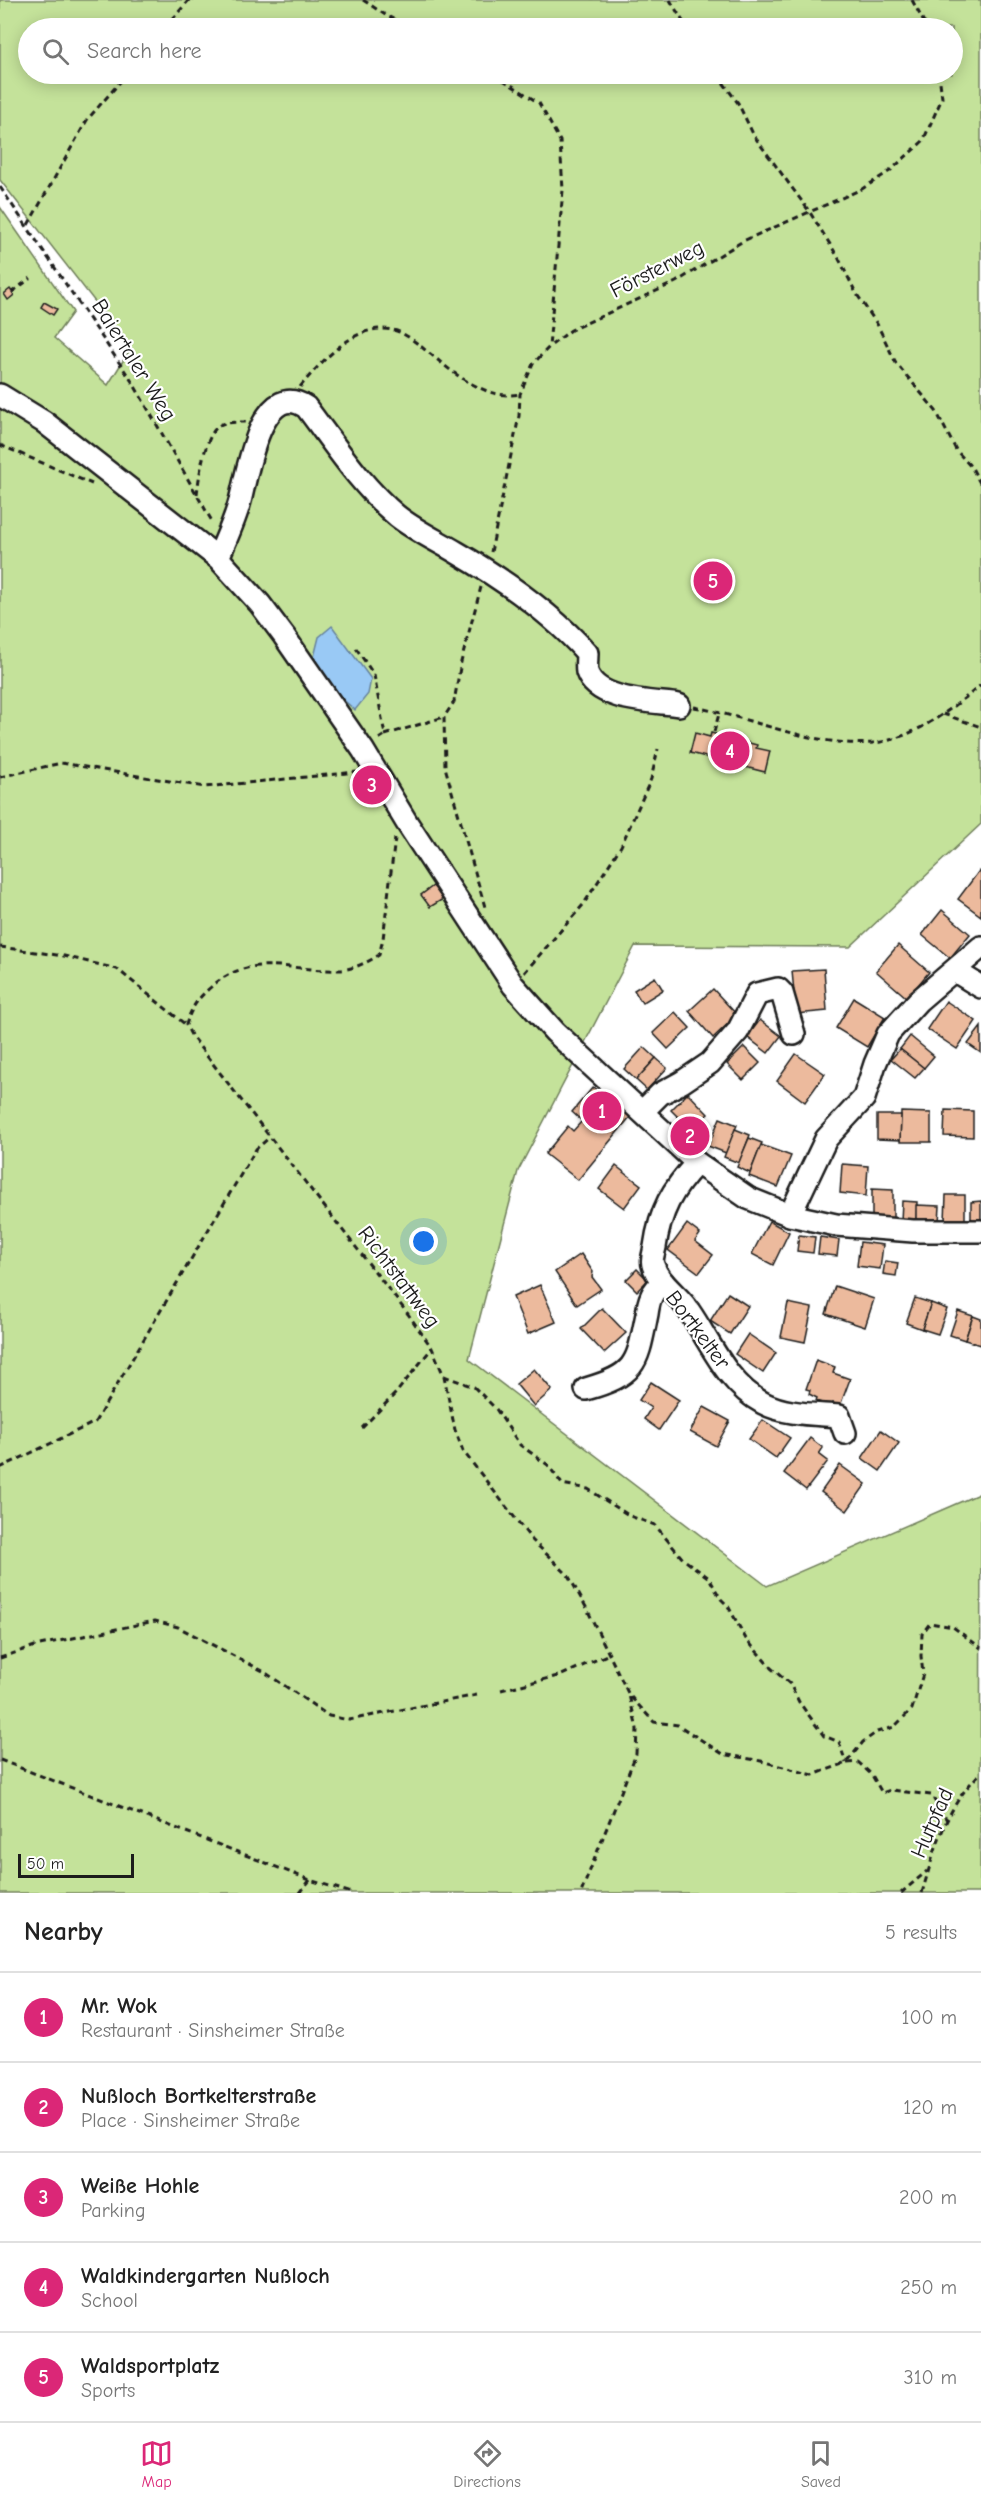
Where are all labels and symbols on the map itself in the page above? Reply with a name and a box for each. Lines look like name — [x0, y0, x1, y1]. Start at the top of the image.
street label: Försterweg — [606, 234, 708, 304]
street label: Baiertaler Weg — [86, 294, 182, 426]
pin: 5 — [694, 558, 732, 604]
pin: 4 — [710, 728, 750, 774]
pin: 3 — [352, 762, 392, 808]
pin: 1 — [582, 1088, 622, 1134]
pin: 2 — [670, 1114, 710, 1158]
street label: Richtstattweg — [352, 1221, 446, 1333]
your location — [409, 1227, 438, 1256]
street label: Bortkelter — [660, 1286, 736, 1375]
street label: Hutpfad — [905, 1784, 959, 1862]
scale bar — [18, 1851, 134, 1878]

